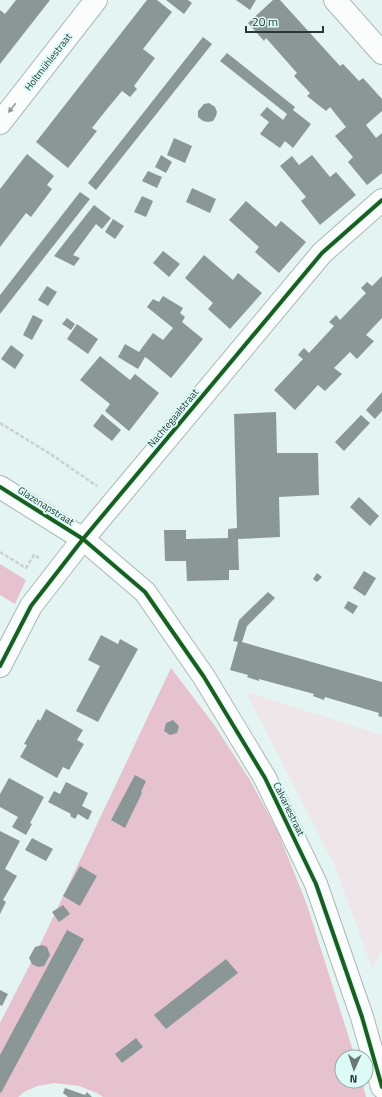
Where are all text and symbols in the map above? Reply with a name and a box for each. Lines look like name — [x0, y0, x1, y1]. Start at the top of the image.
scale bar — [246, 8, 323, 34]
text: 20 m — [252, 12, 278, 31]
street label: Holtmühlestraat — [21, 30, 76, 94]
one-way arrow — [7, 103, 16, 114]
street label: Nachtegaalstraat — [144, 385, 202, 451]
street label: Glazenapstraat — [15, 483, 77, 530]
street label: Calvariestraat — [269, 779, 309, 839]
north arrow — [334, 1049, 374, 1089]
text: N — [349, 1071, 358, 1087]

